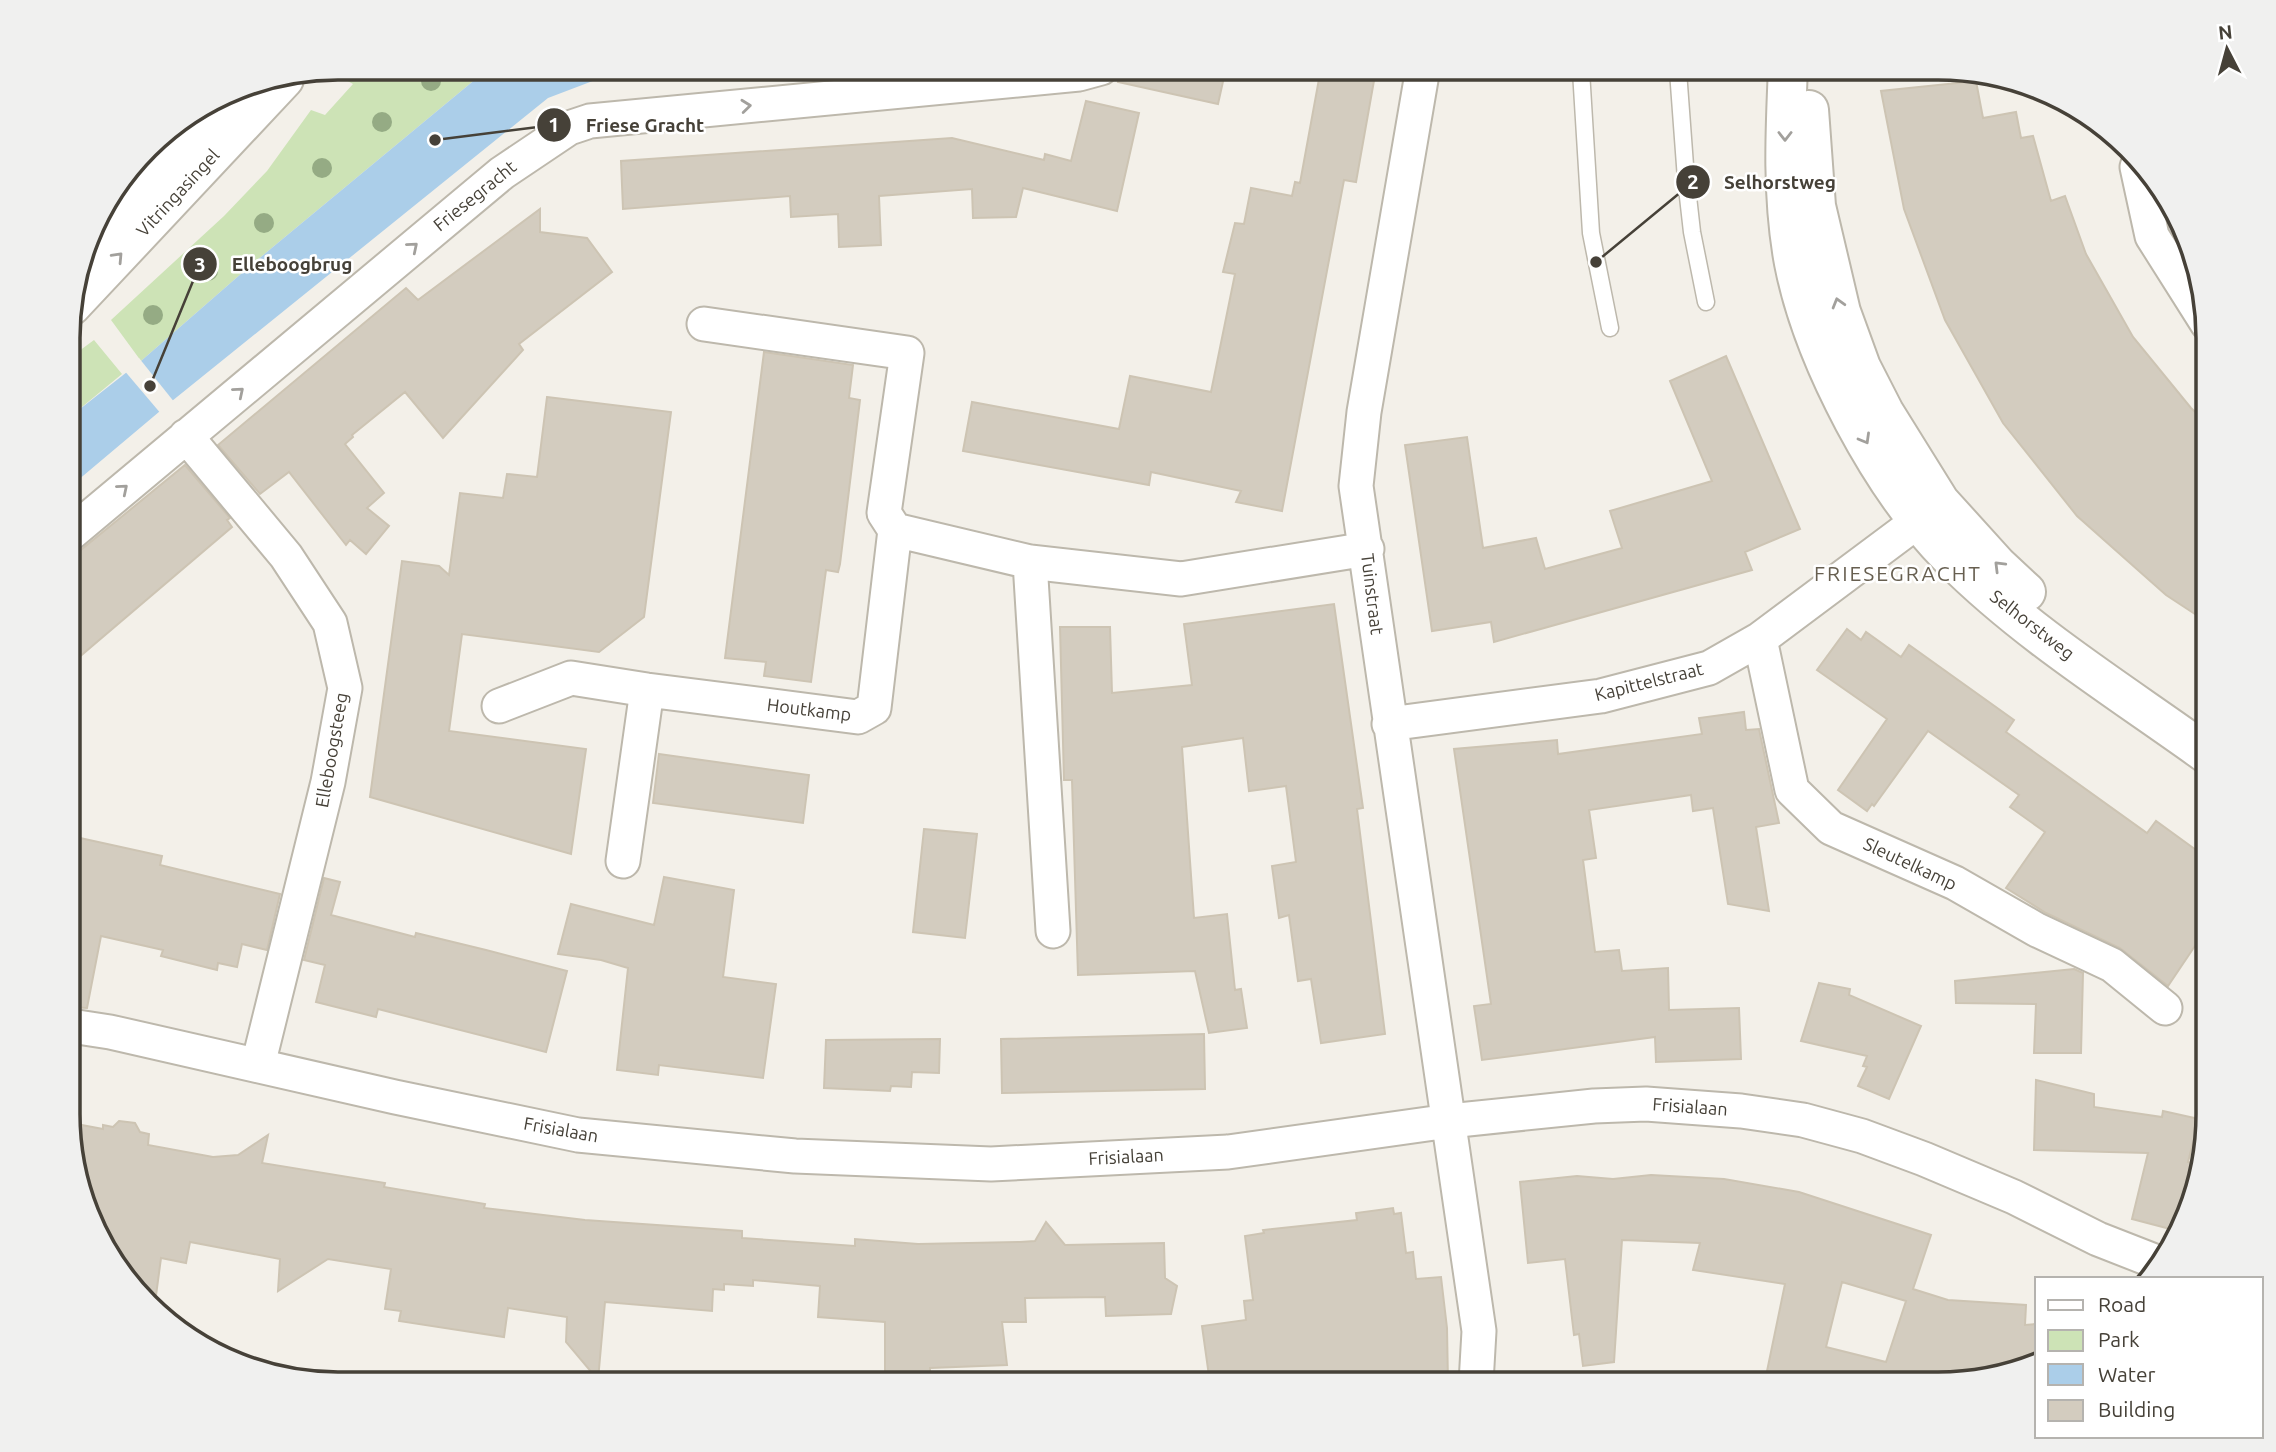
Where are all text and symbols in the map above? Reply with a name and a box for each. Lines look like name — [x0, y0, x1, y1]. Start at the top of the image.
north arrow — [2192, 14, 2262, 84]
text: N — [2217, 20, 2233, 44]
one-way arrow — [740, 99, 751, 114]
callout: Friese Gracht — [537, 105, 718, 145]
text: 1 — [548, 112, 560, 136]
text: Friese Gracht — [586, 114, 704, 136]
one-way arrow — [1777, 132, 1793, 142]
street label: Vitringasingel — [132, 144, 223, 240]
street label: Friesegracht — [429, 156, 520, 235]
callout: Selhorstweg — [1675, 162, 1850, 202]
text: 2 — [1687, 169, 1699, 193]
text: Selhorstweg — [1724, 171, 1836, 193]
one-way arrow — [406, 242, 418, 255]
callout: Elleboogbrug — [182, 244, 366, 284]
one-way arrow — [110, 252, 122, 265]
text: 3 — [194, 252, 206, 276]
text: Elleboogbrug — [232, 253, 352, 275]
one-way arrow — [1832, 297, 1847, 309]
one-way arrow — [230, 388, 243, 400]
one-way arrow — [1857, 432, 1870, 445]
one-way arrow — [114, 485, 127, 497]
street label: Tuinstraat — [1358, 552, 1388, 636]
district label: FRIESEGRACHT — [1814, 561, 1982, 585]
one-way arrow — [1994, 561, 2007, 574]
street label: Selhorstweg — [1987, 585, 2079, 663]
street label: Kapittelstraat — [1592, 658, 1705, 704]
street label: Elleboogsteeg — [311, 691, 351, 809]
street label: Houtkamp — [766, 694, 852, 724]
street label: Sleutelkamp — [1861, 833, 1960, 893]
street label: Frisialaan — [1652, 1093, 1728, 1119]
street label: Frisialaan — [522, 1113, 600, 1145]
street label: Frisialaan — [1088, 1144, 1164, 1168]
legend — [2035, 1277, 2262, 1438]
text: Road — [2098, 1292, 2146, 1316]
text: Park — [2098, 1327, 2140, 1351]
text: Water — [2098, 1362, 2156, 1386]
text: Building — [2098, 1397, 2175, 1421]

